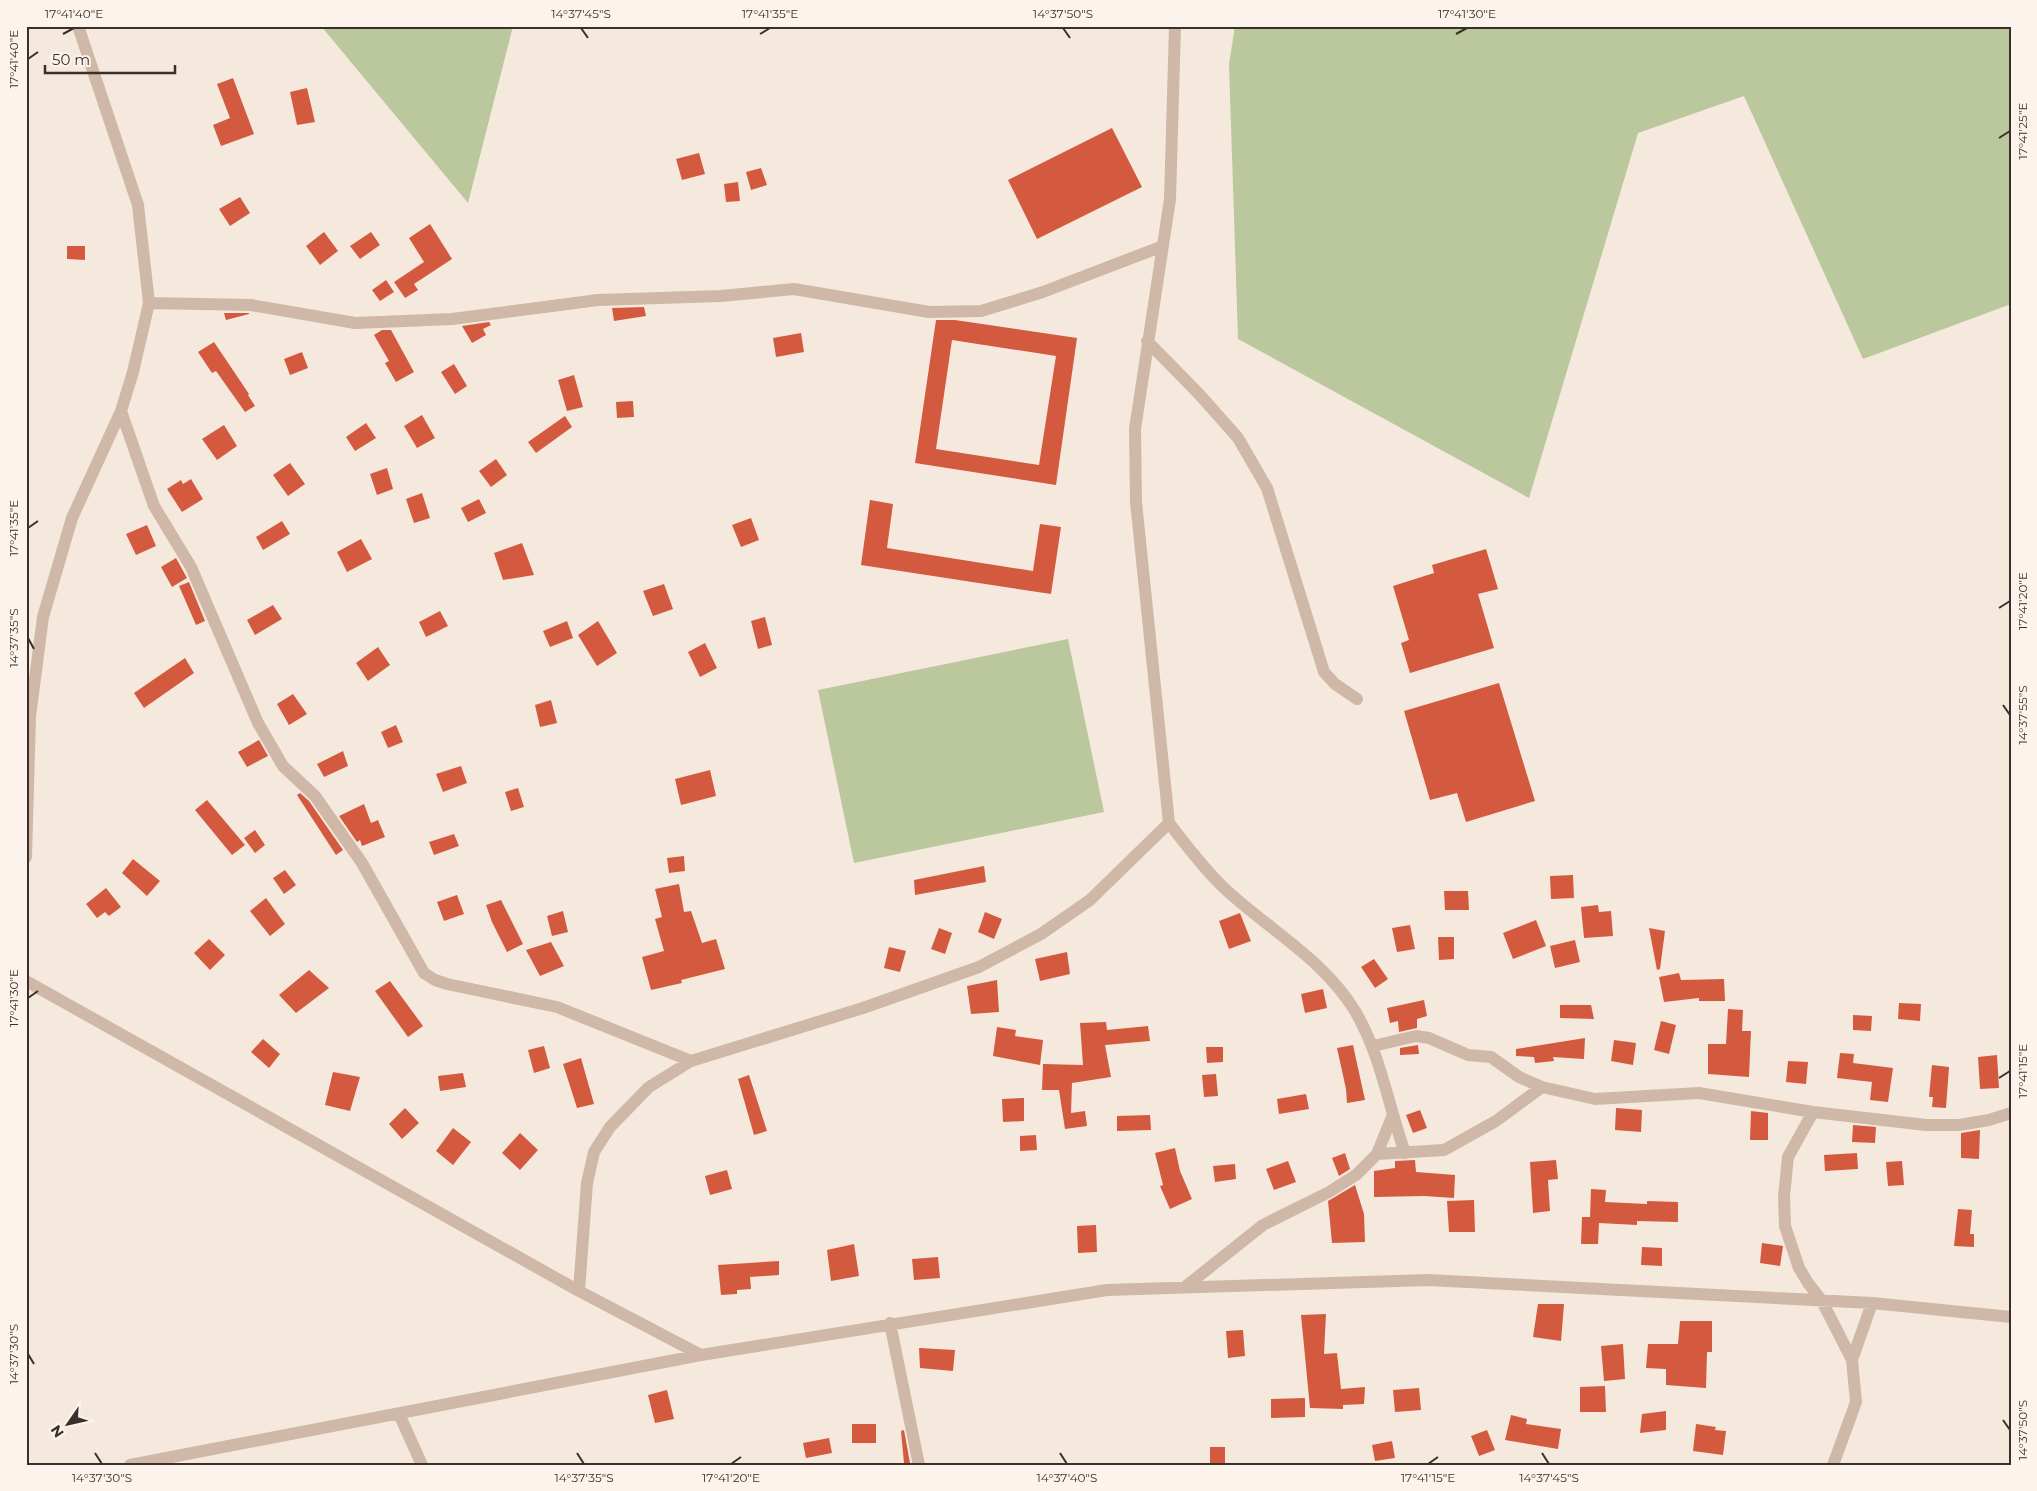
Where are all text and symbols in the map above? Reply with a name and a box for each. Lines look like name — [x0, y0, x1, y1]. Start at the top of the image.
text: 17°41'40"E — [45, 6, 103, 21]
text: 14°37'45"S — [551, 6, 611, 21]
text: 17°41'35"E — [742, 6, 798, 21]
text: 14°37'50"S — [1033, 6, 1093, 21]
text: 17°41'30"E — [1438, 6, 1496, 21]
text: 17°41'40"E — [6, 30, 21, 88]
scale bar — [45, 42, 175, 74]
text: 50 m — [52, 50, 90, 69]
text: 17°41'25"E — [2015, 103, 2030, 159]
text: 17°41'35"E — [6, 500, 21, 556]
text: 17°41'20"E — [2015, 572, 2030, 630]
text: 14°37'35"S — [6, 608, 21, 668]
text: 14°37'55"S — [2015, 685, 2030, 745]
text: 17°41'30"E — [6, 969, 21, 1027]
text: 17°41'15"E — [2015, 1044, 2030, 1098]
text: 14°37'30"S — [6, 1324, 21, 1384]
north arrow — [42, 1398, 92, 1448]
text: 14°37'50"S — [2015, 1400, 2030, 1460]
text: N — [47, 1422, 68, 1441]
text: 14°37'30"S — [72, 1470, 132, 1485]
text: 14°37'35"S — [554, 1470, 614, 1485]
text: 17°41'20"E — [702, 1470, 760, 1485]
text: 14°37'40"S — [1037, 1470, 1097, 1485]
text: 17°41'15"E — [1401, 1470, 1455, 1485]
text: 14°37'45"S — [1519, 1470, 1579, 1485]

